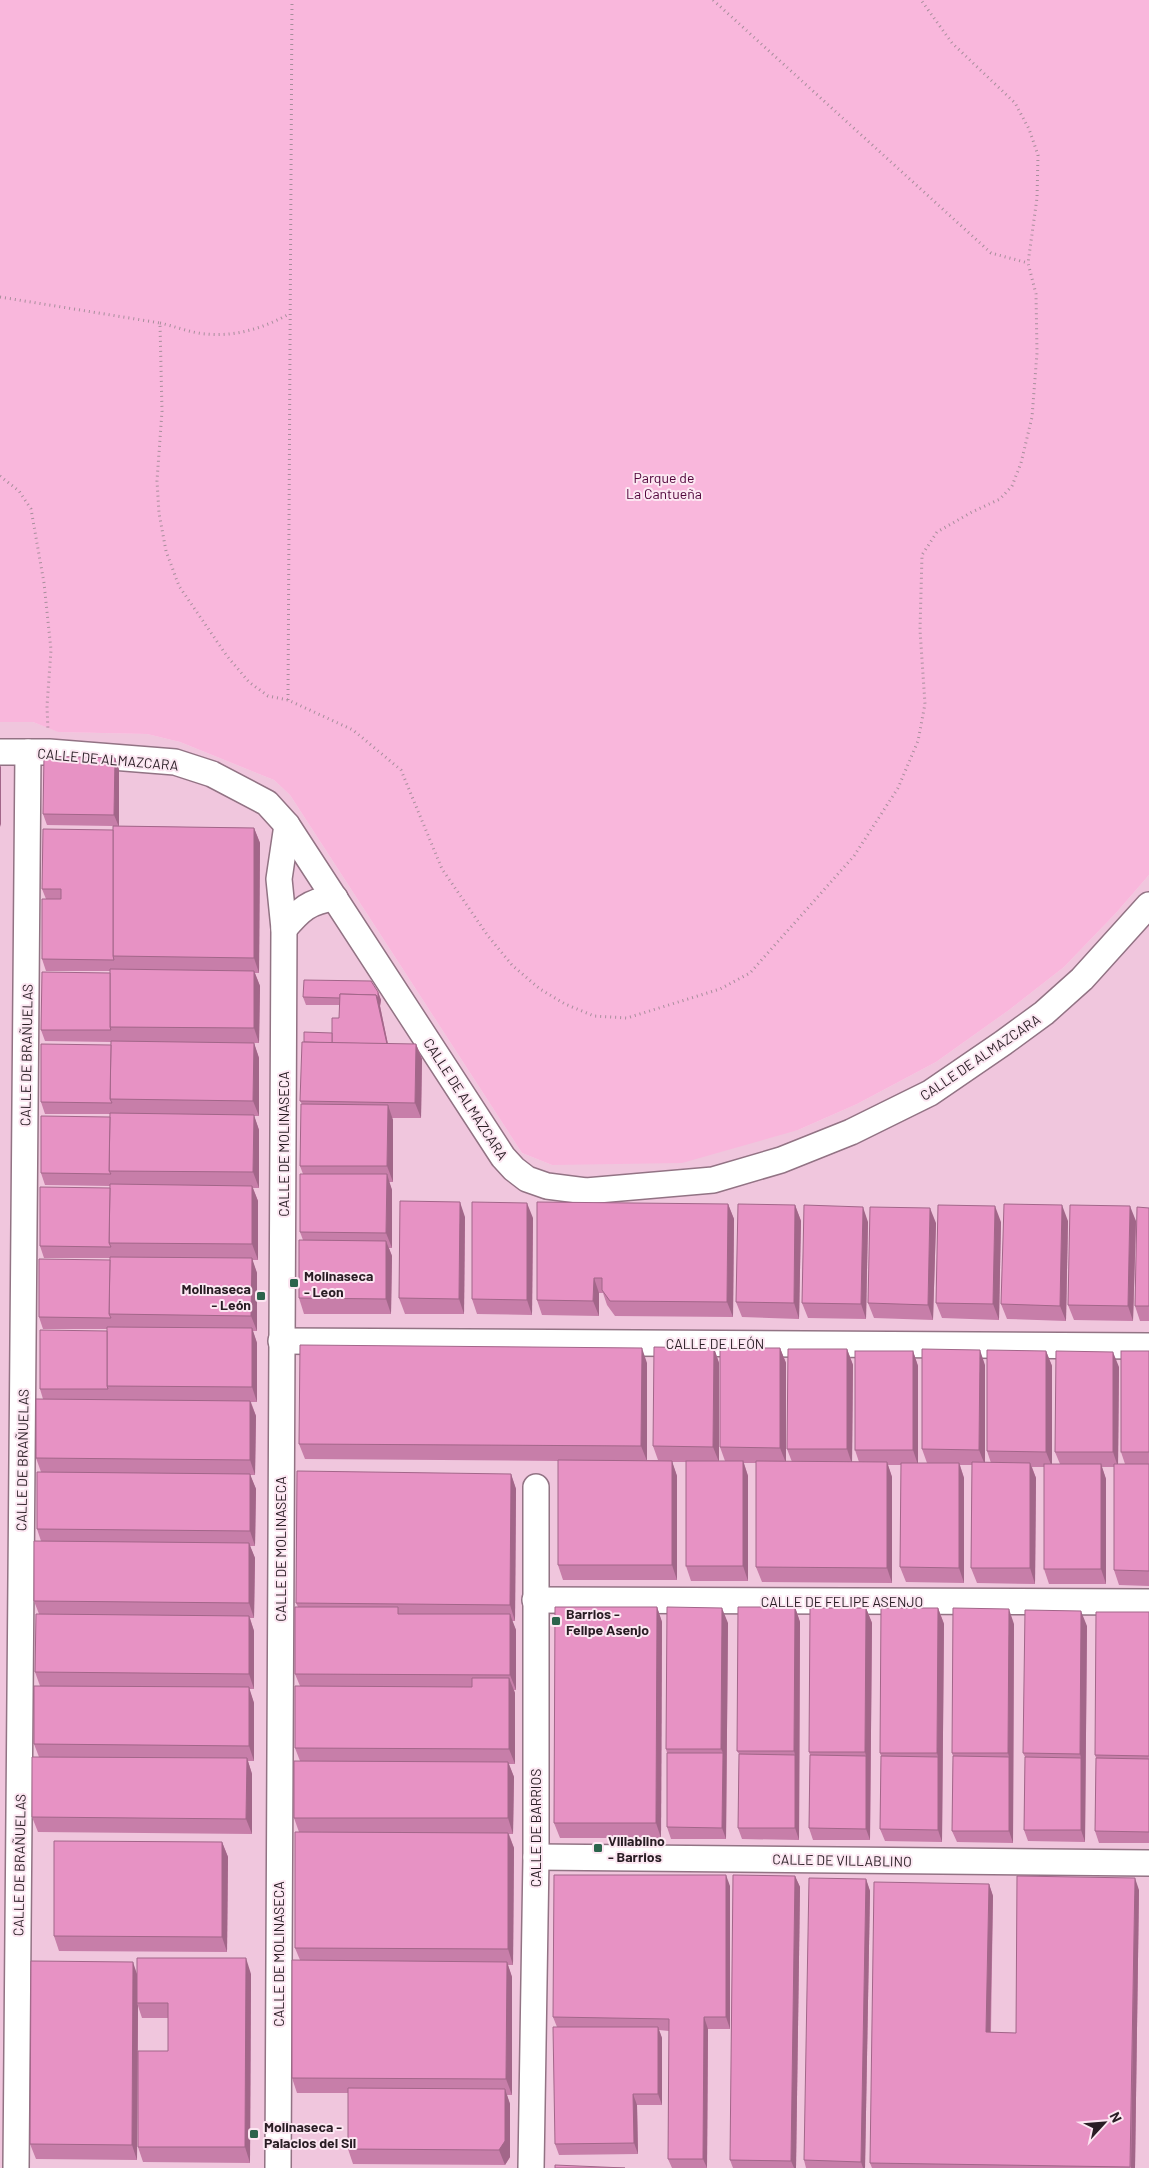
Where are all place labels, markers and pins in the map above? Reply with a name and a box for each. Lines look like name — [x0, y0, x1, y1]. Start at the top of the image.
place label: Molinaseca - Leon — [304, 1267, 373, 1300]
marker: Molinaseca - Leon — [288, 1277, 300, 1289]
place label: Molinaseca - León — [182, 1280, 251, 1313]
marker: Molinaseca - León — [255, 1290, 267, 1302]
place label: Barrios - Felipe Asenjo — [566, 1605, 649, 1638]
marker: Barrios - Felipe Asenjo — [550, 1615, 562, 1627]
place label: Villablino - Barrios — [608, 1832, 665, 1865]
marker: Villablino - Barrios — [592, 1842, 604, 1854]
place label: Molinaseca - Palacios del Sil — [264, 2118, 356, 2151]
marker: Molinaseca - Palacios del Sil — [248, 2128, 260, 2140]

